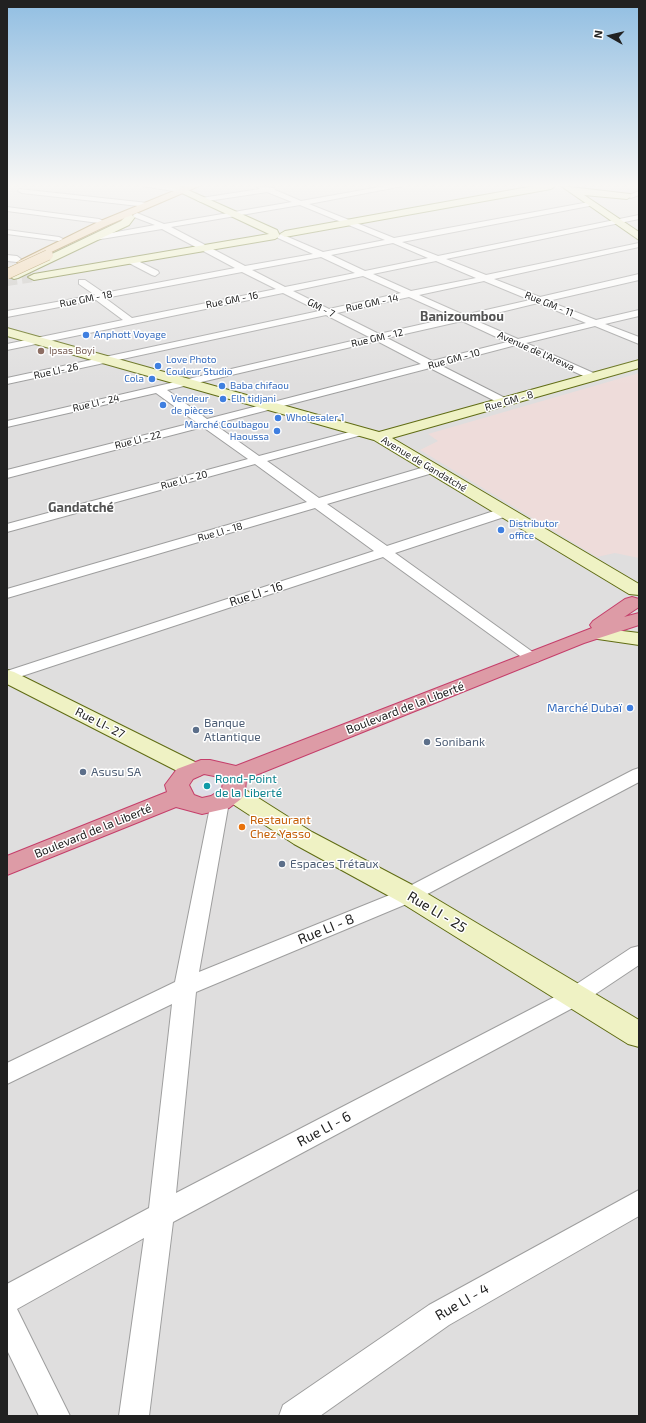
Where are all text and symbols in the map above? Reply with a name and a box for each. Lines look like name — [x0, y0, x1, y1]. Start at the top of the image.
north arrow — [590, 16, 630, 56]
text: N — [591, 29, 605, 39]
street label: Rue GM - 18 — [59, 288, 113, 310]
street label: Rue GM - 16 — [205, 289, 259, 311]
street label: Rue GM - 11 — [523, 289, 575, 319]
street label: Rue GM - 14 — [345, 292, 399, 314]
street label: GM - 7 — [305, 296, 337, 320]
district label: Banizoumbou — [420, 309, 504, 325]
street label: Rue GM - 12 — [350, 326, 404, 350]
place label: Anphott Voyage — [94, 329, 166, 341]
street label: Avenue de l'Arewa — [496, 329, 576, 373]
marker: Anphott Voyage — [81, 330, 91, 340]
place label: Ipsas Boyi — [49, 345, 95, 357]
marker: Ipsas Boyi — [36, 346, 46, 356]
street label: Rue GM - 10 — [427, 346, 481, 372]
place label: Love Photo Couleur Studio — [166, 354, 232, 378]
street label: Rue LI- 26 — [33, 360, 79, 382]
marker: Love Photo Couleur Studio — [153, 361, 163, 371]
place label: Cola — [124, 373, 144, 385]
marker: Cola — [147, 374, 157, 384]
place label: Baba chifaou — [230, 380, 289, 392]
marker: Baba chifaou — [217, 381, 227, 391]
street label: Rue GM - 8 — [484, 388, 534, 414]
street label: Rue LI - 24 — [71, 392, 121, 414]
place label: Vendeur de pièces — [171, 393, 213, 416]
place label: Elh tidjani — [231, 393, 276, 405]
marker: Elh tidjani — [218, 394, 228, 404]
marker: Vendeur de pièces — [158, 400, 168, 410]
place label: Wholesaler 1 — [286, 412, 344, 424]
marker: Wholesaler 1 — [273, 413, 283, 423]
place label: Marché Coulbagou Haoussa — [184, 419, 269, 442]
marker: Marché Coulbagou Haoussa — [272, 426, 282, 436]
street label: Rue LI - 22 — [114, 428, 162, 452]
street label: Avenue de Gandatché — [379, 434, 469, 494]
street label: Rue LI - 20 — [159, 468, 209, 492]
district label: Gandatché — [48, 500, 114, 516]
place label: Distributor office — [509, 518, 558, 542]
street label: Rue LI - 18 — [196, 520, 244, 544]
marker: Distributor office — [496, 525, 506, 535]
street label: Rue LI - 16 — [228, 579, 284, 609]
street label: Boulevard de la Liberté — [344, 679, 466, 737]
place label: Marché Dubaï — [547, 701, 622, 715]
marker: Marché Dubaï — [625, 703, 635, 713]
street label: Rue LI- 27 — [73, 704, 127, 742]
place label: Banque Atlantique — [204, 716, 261, 744]
marker: Banque Atlantique — [191, 725, 201, 735]
place label: Sonibank — [435, 735, 485, 749]
marker: Sonibank — [422, 737, 432, 747]
place label: Asusu SA — [91, 765, 141, 779]
marker: Asusu SA — [78, 767, 88, 777]
place label: Rond-Point de la Liberté — [215, 772, 282, 800]
marker: Rond-Point de la Liberté — [202, 781, 212, 791]
street label: Boulevard de la Liberté — [32, 801, 154, 861]
place label: Restaurant Chez Yasso — [250, 813, 311, 841]
marker: Restaurant Chez Yasso — [237, 822, 247, 832]
place label: Espaces Trétaux — [290, 857, 379, 871]
marker: Espaces Trétaux — [277, 859, 287, 869]
street label: Rue LI - 25 — [404, 888, 470, 936]
street label: Rue LI - 8 — [295, 910, 357, 948]
street label: Rue LI - 6 — [294, 1108, 354, 1150]
street label: Rue LI - 4 — [432, 1280, 492, 1324]

